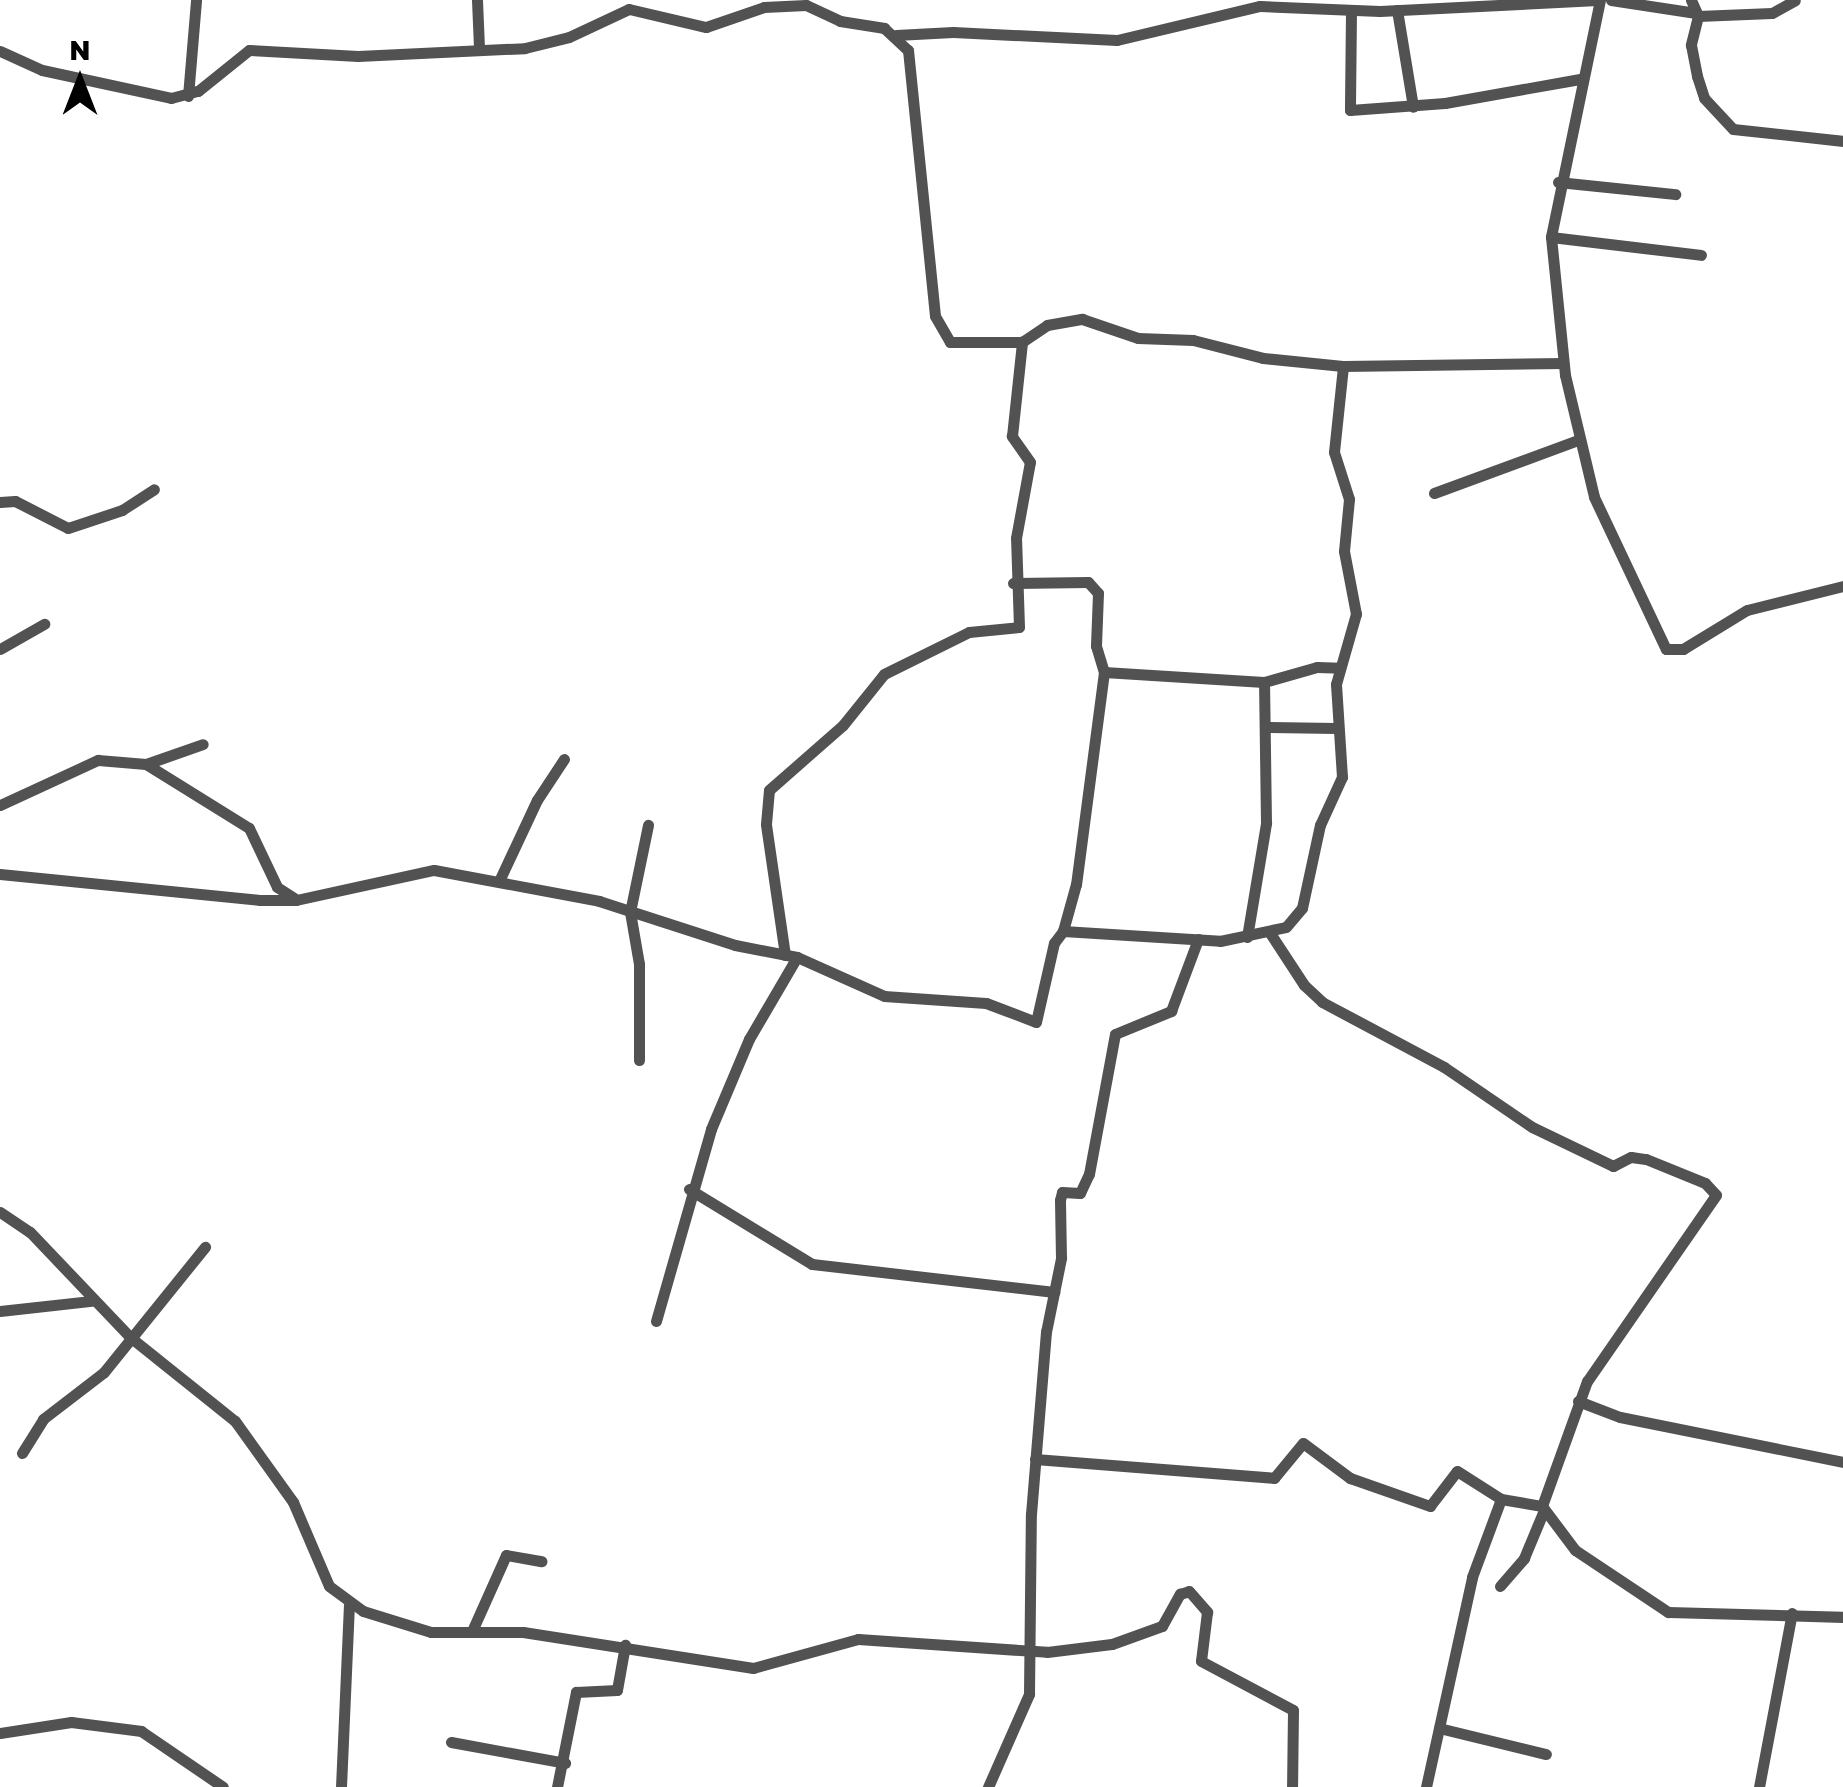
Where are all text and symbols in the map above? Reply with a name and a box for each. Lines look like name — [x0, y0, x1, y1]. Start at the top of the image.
north arrow — [30, 30, 130, 130]
text: N — [69, 33, 91, 66]

